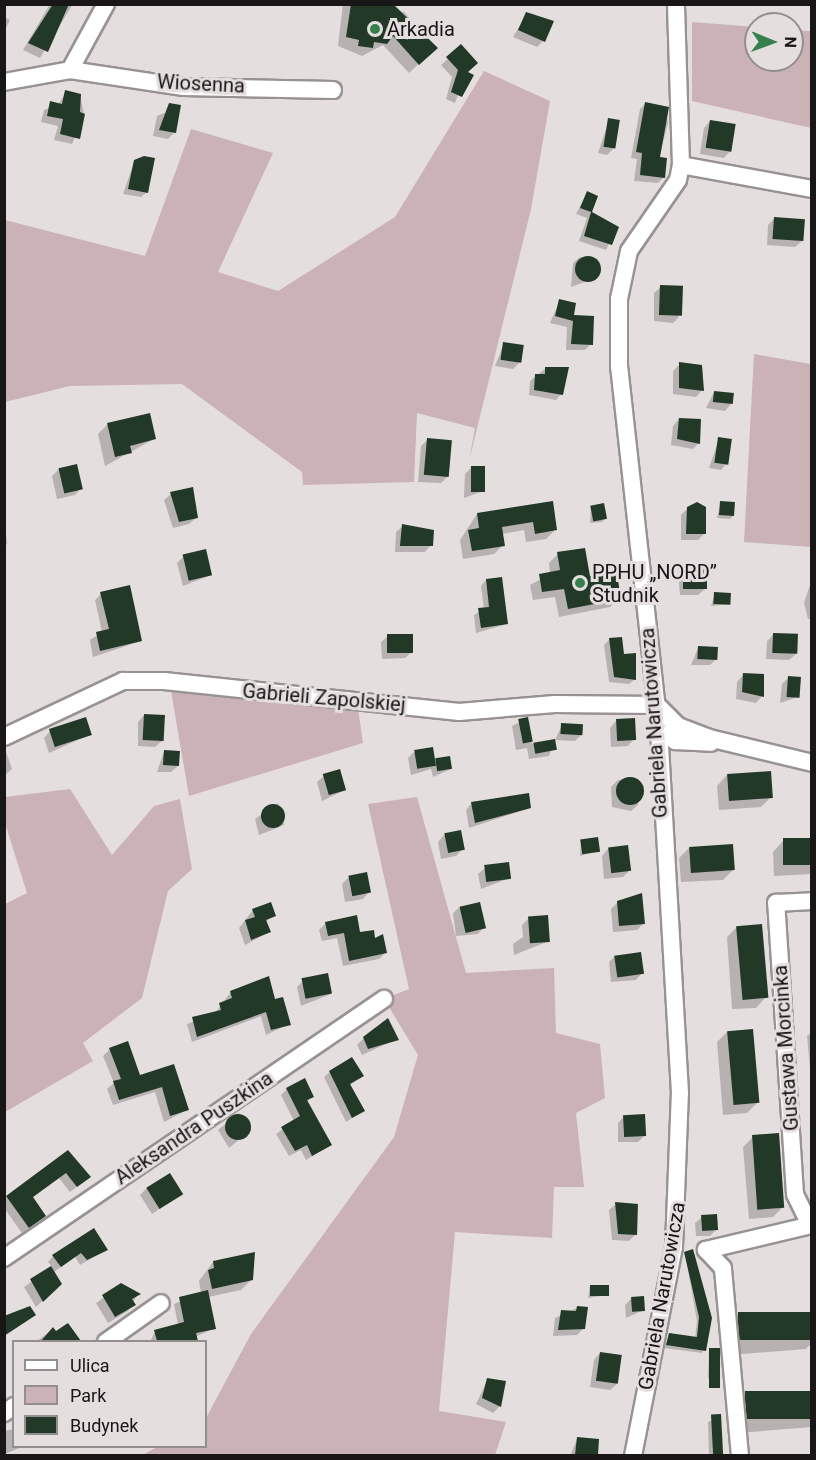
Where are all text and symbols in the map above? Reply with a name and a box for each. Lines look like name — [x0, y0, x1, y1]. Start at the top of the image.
north arrow — [744, 12, 804, 72]
place label: Arkadia — [387, 17, 455, 41]
marker: Arkadia — [368, 22, 382, 36]
text: N — [781, 36, 800, 48]
street label: Wiosenna — [156, 70, 246, 98]
place label: PPHU „NORD” Studnik — [592, 560, 717, 607]
marker: PPHU „NORD” Studnik — [573, 576, 587, 590]
street label: Gabriela Narutowicza — [635, 627, 673, 819]
street label: Gabrieli Zapolskiej — [241, 679, 407, 717]
street label: Gustawa Morcinka — [768, 964, 804, 1132]
street label: Aleksandra Puszkina — [111, 1066, 277, 1190]
street label: Gabriela Narutowicza — [634, 1200, 690, 1392]
legend — [12, 1340, 207, 1448]
text: Ulica — [70, 1355, 110, 1376]
text: Park — [70, 1385, 106, 1406]
text: Budynek — [70, 1415, 138, 1436]

